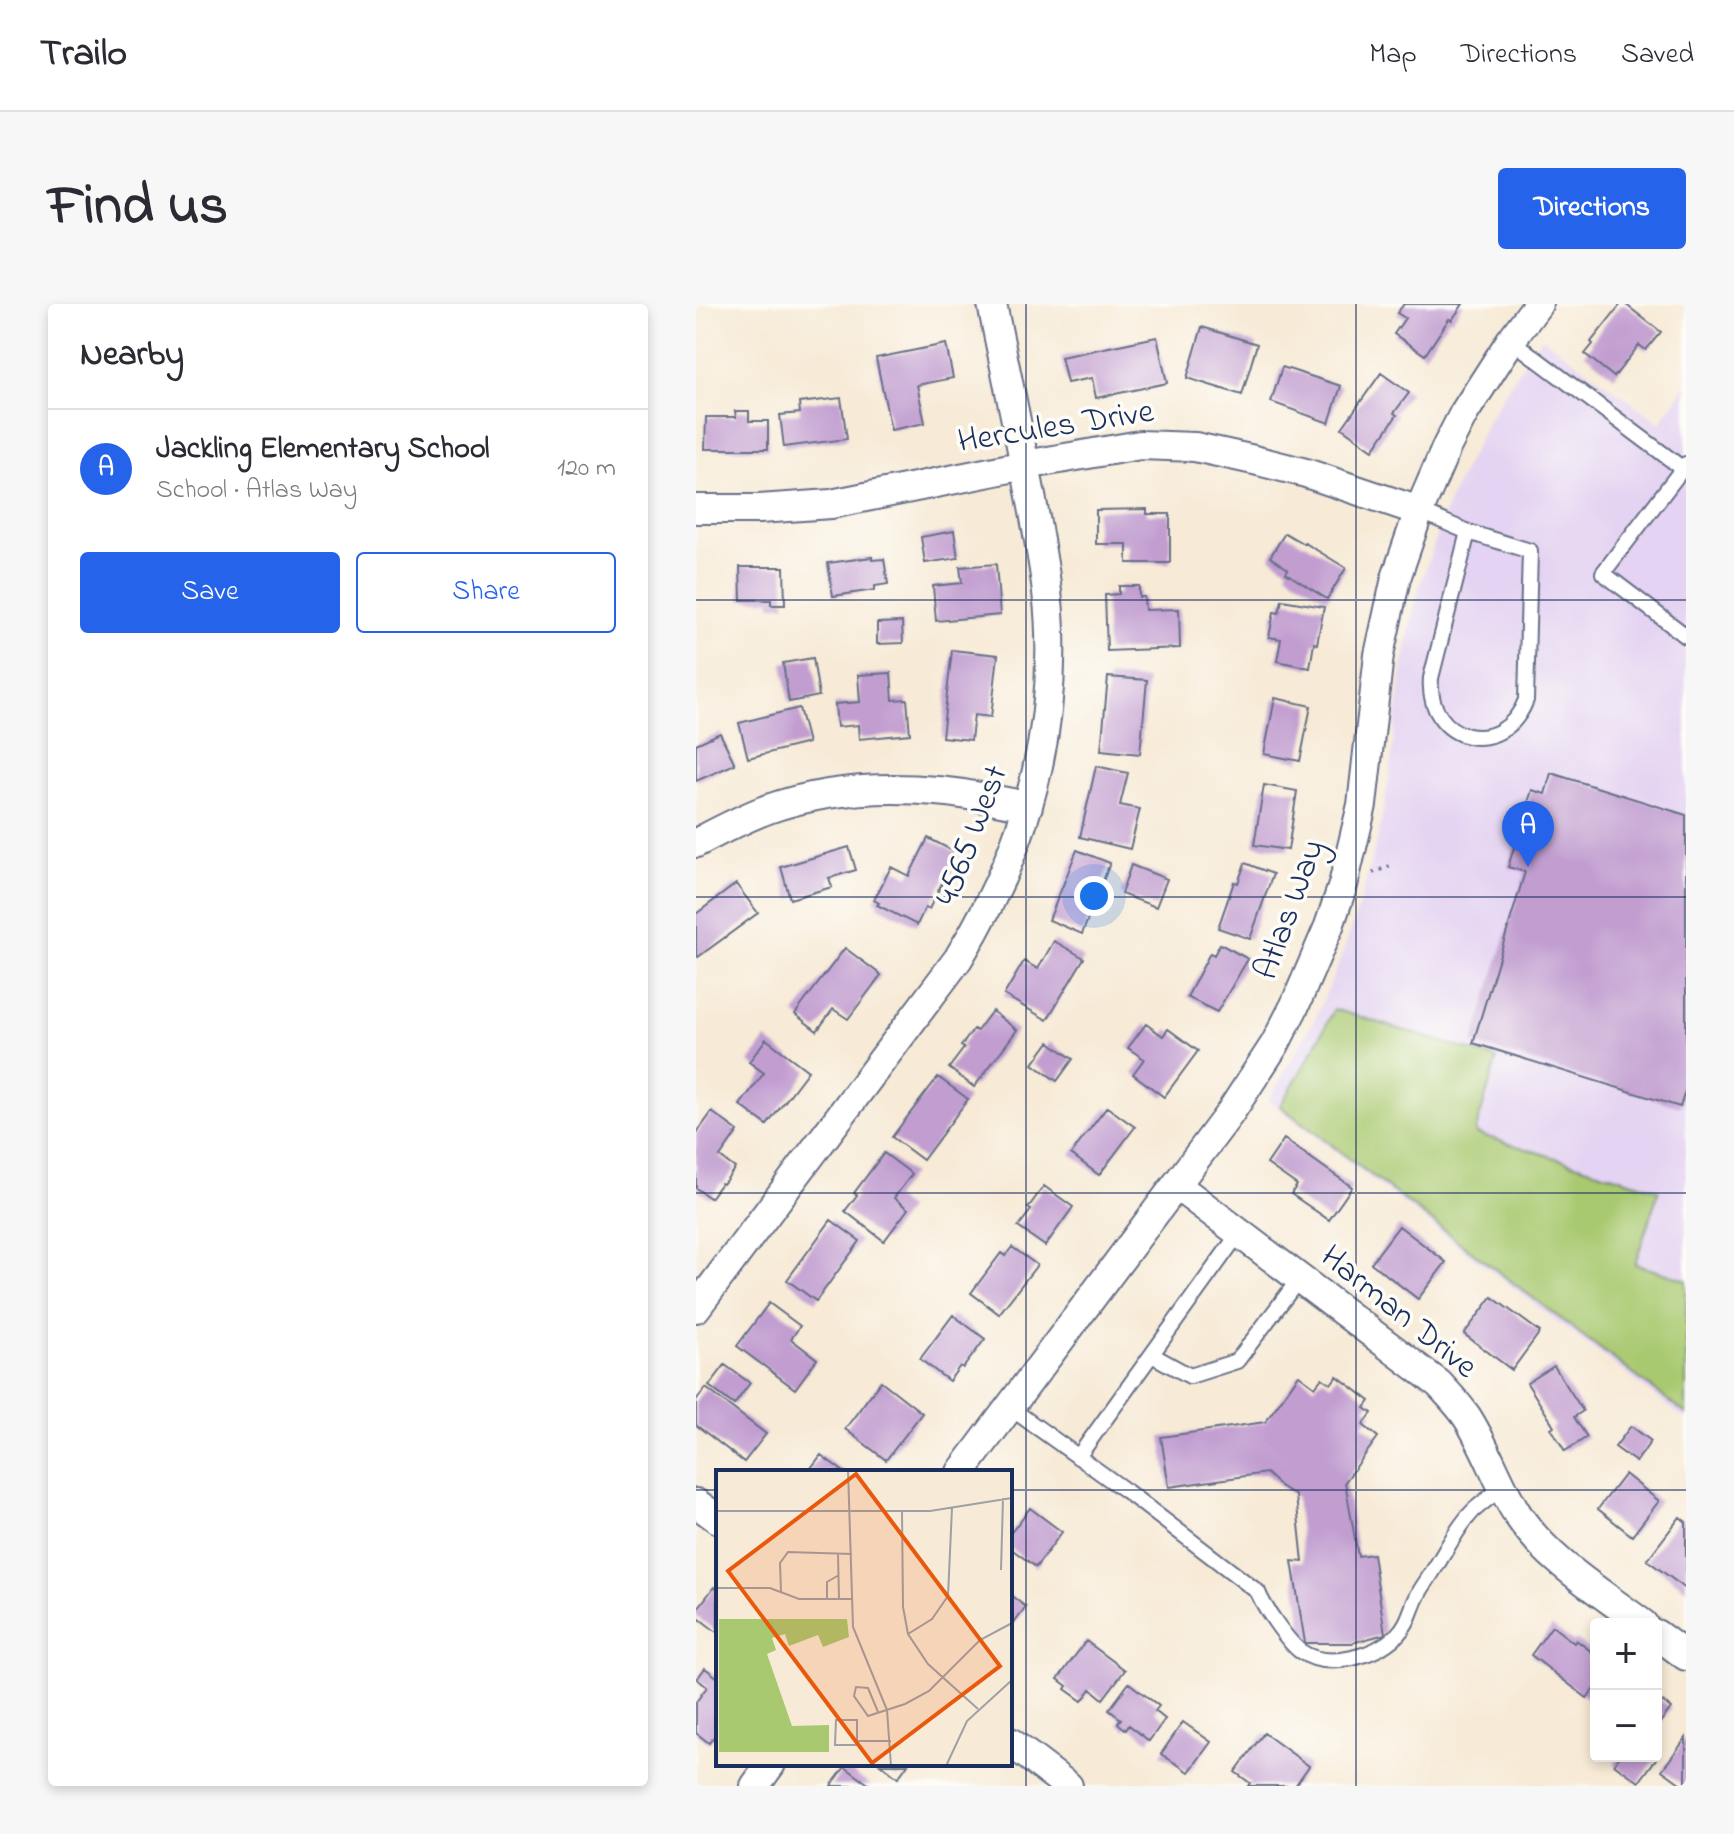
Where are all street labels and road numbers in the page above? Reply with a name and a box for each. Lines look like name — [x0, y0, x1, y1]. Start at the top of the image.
street label: Hercules Drive — [954, 388, 1158, 468]
street label: 4565 West — [923, 759, 1023, 913]
street label: Atlas Way — [1243, 833, 1339, 987]
street label: Harman Drive — [1309, 1234, 1488, 1393]

